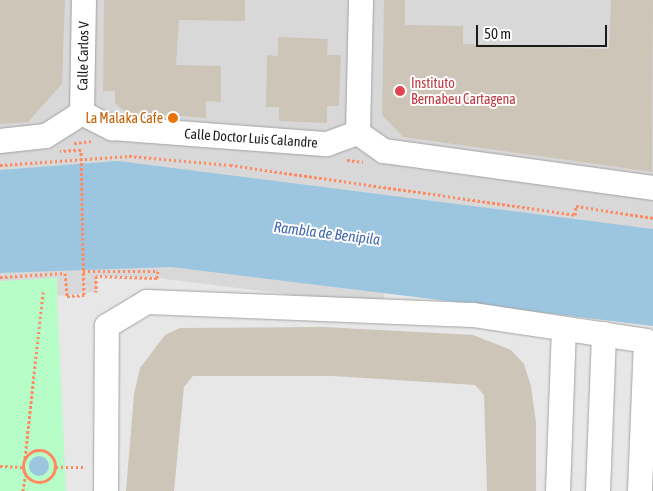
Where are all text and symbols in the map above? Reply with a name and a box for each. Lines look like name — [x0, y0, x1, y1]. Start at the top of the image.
scale bar — [478, 15, 609, 47]
street label: Calle Carlos V — [74, 21, 92, 91]
text: 50 m — [484, 25, 511, 42]
place label: Instituto Bernabeu Cartagena — [411, 75, 516, 108]
marker: Instituto Bernabeu Cartagena — [393, 84, 407, 98]
place label: La Malaka Cafe — [85, 110, 163, 126]
marker: La Malaka Cafe — [167, 112, 179, 124]
street label: Calle Doctor Luis Calandre — [184, 125, 318, 151]
water label: Rambla de Benipila — [273, 218, 381, 248]

